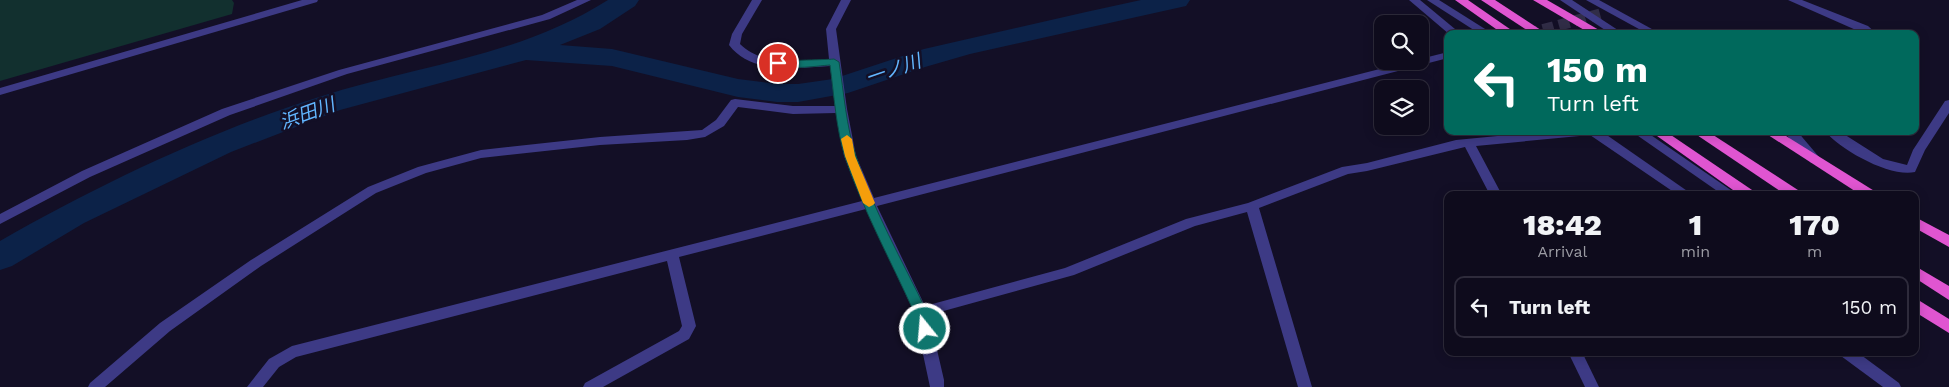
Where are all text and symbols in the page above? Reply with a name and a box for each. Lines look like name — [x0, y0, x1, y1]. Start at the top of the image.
map controls — [1374, 15, 1429, 135]
button: search — [1374, 15, 1429, 70]
pin — [757, 42, 799, 84]
icon: arrive — [764, 49, 792, 77]
water label: 一ノ川 — [862, 49, 926, 90]
text: 150 m — [1547, 49, 1648, 91]
icon: left — [1464, 50, 1529, 115]
button: layers — [1374, 80, 1429, 135]
text: Turn left — [1547, 91, 1639, 116]
water label: 浜田川 — [276, 92, 340, 134]
text: 18:42 — [1523, 207, 1602, 242]
text: 1 — [1689, 207, 1702, 242]
text: 170 — [1789, 207, 1840, 242]
text: Arrival — [1537, 242, 1587, 261]
text: min — [1681, 242, 1710, 261]
text: m — [1807, 242, 1822, 261]
icon: left — [1466, 293, 1494, 321]
text: Turn left — [1509, 296, 1590, 319]
text: 150 m — [1842, 296, 1897, 319]
position arrow — [898, 302, 950, 354]

